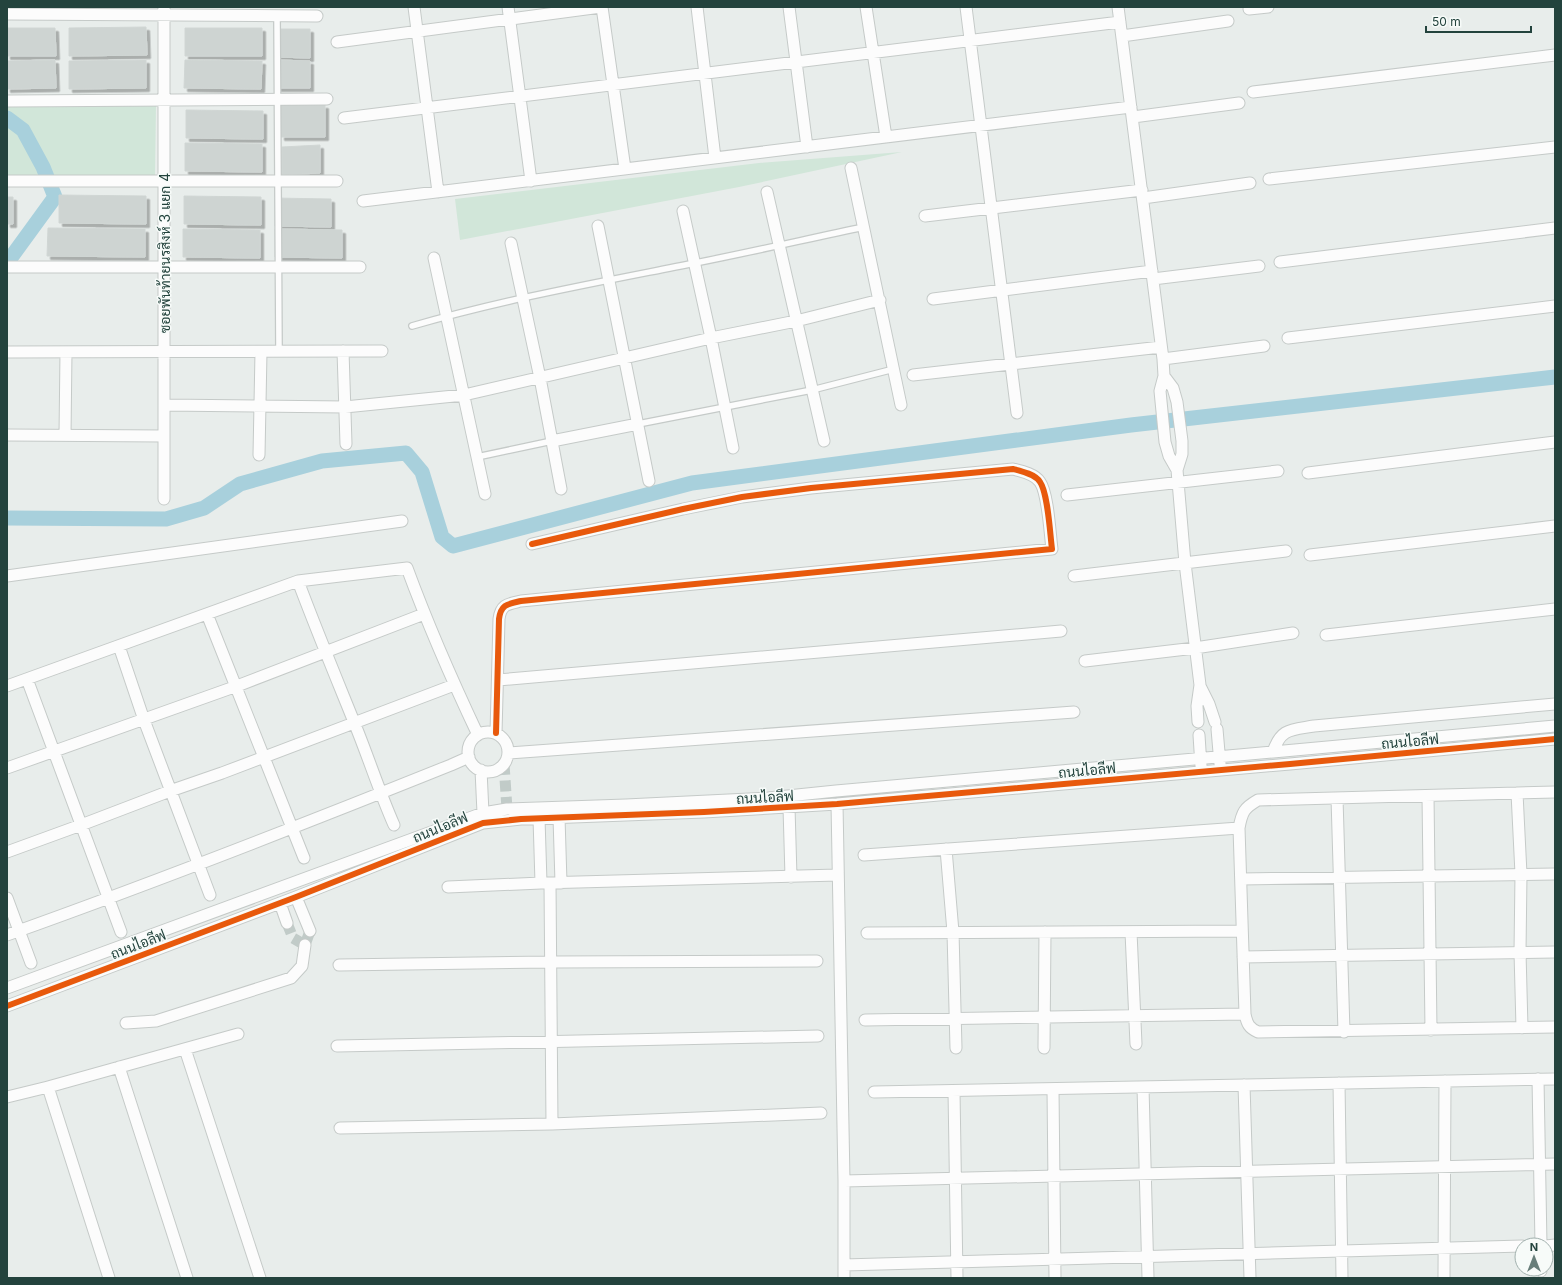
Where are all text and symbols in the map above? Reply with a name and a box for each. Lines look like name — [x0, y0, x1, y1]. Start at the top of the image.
scale bar — [1426, 8, 1531, 34]
text: 50 m — [1432, 14, 1461, 29]
street label: ซอยพันท้ายนรสิงห์ 3 แยก 4 — [156, 173, 173, 333]
street label: ถนนไอลีฟ — [1380, 730, 1440, 752]
street label: ถนนไอลีฟ — [1057, 759, 1117, 781]
street label: ถนนไอลีฟ — [736, 787, 794, 807]
street label: ถนนไอลีฟ — [410, 808, 470, 846]
street label: ถนนไอลีฟ — [108, 926, 168, 962]
north arrow — [1514, 1237, 1554, 1277]
text: N — [1530, 1240, 1538, 1254]

